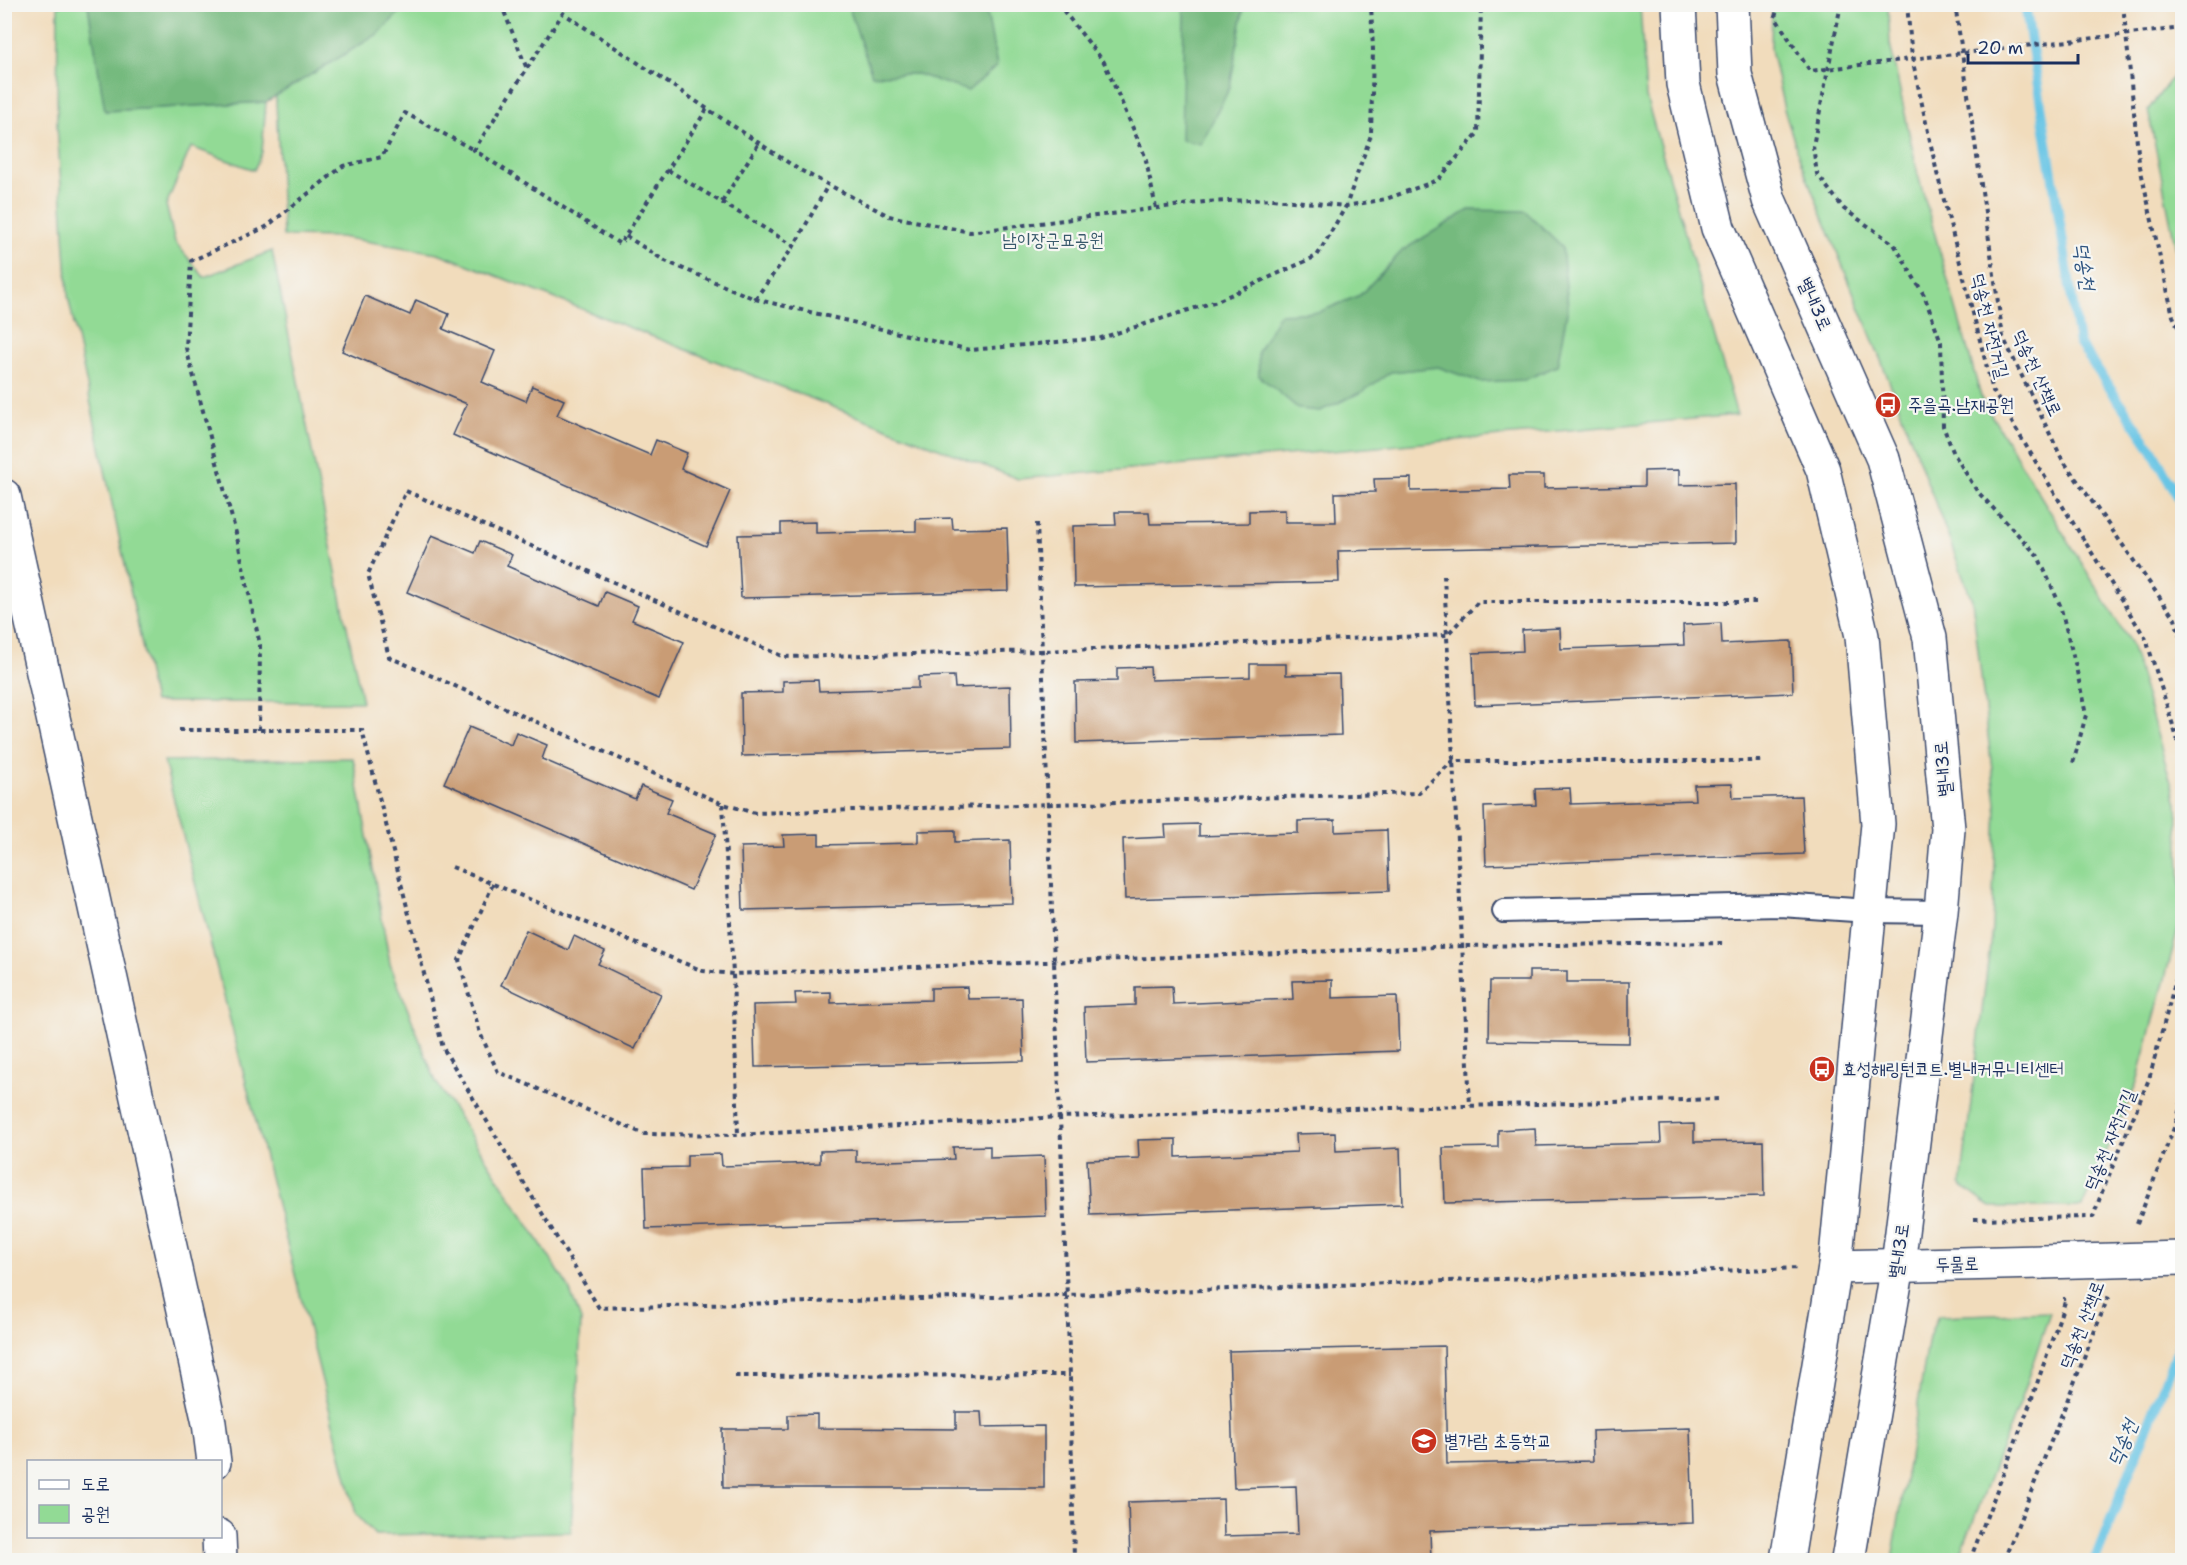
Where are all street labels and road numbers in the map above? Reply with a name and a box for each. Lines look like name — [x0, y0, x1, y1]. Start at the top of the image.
street label: 덕송천 자전거길 — [1965, 271, 2015, 382]
street label: 별내3로 — [1793, 274, 1837, 334]
street label: 덕송천 산책로 — [2006, 326, 2068, 420]
street label: 별내3로 — [1929, 740, 1957, 798]
street label: 덕송천 자전거길 — [2079, 1085, 2141, 1194]
street label: 별내3로 — [1883, 1222, 1915, 1280]
street label: 두물로 — [1935, 1252, 1979, 1276]
street label: 덕송천 산책로 — [2054, 1277, 2110, 1373]

